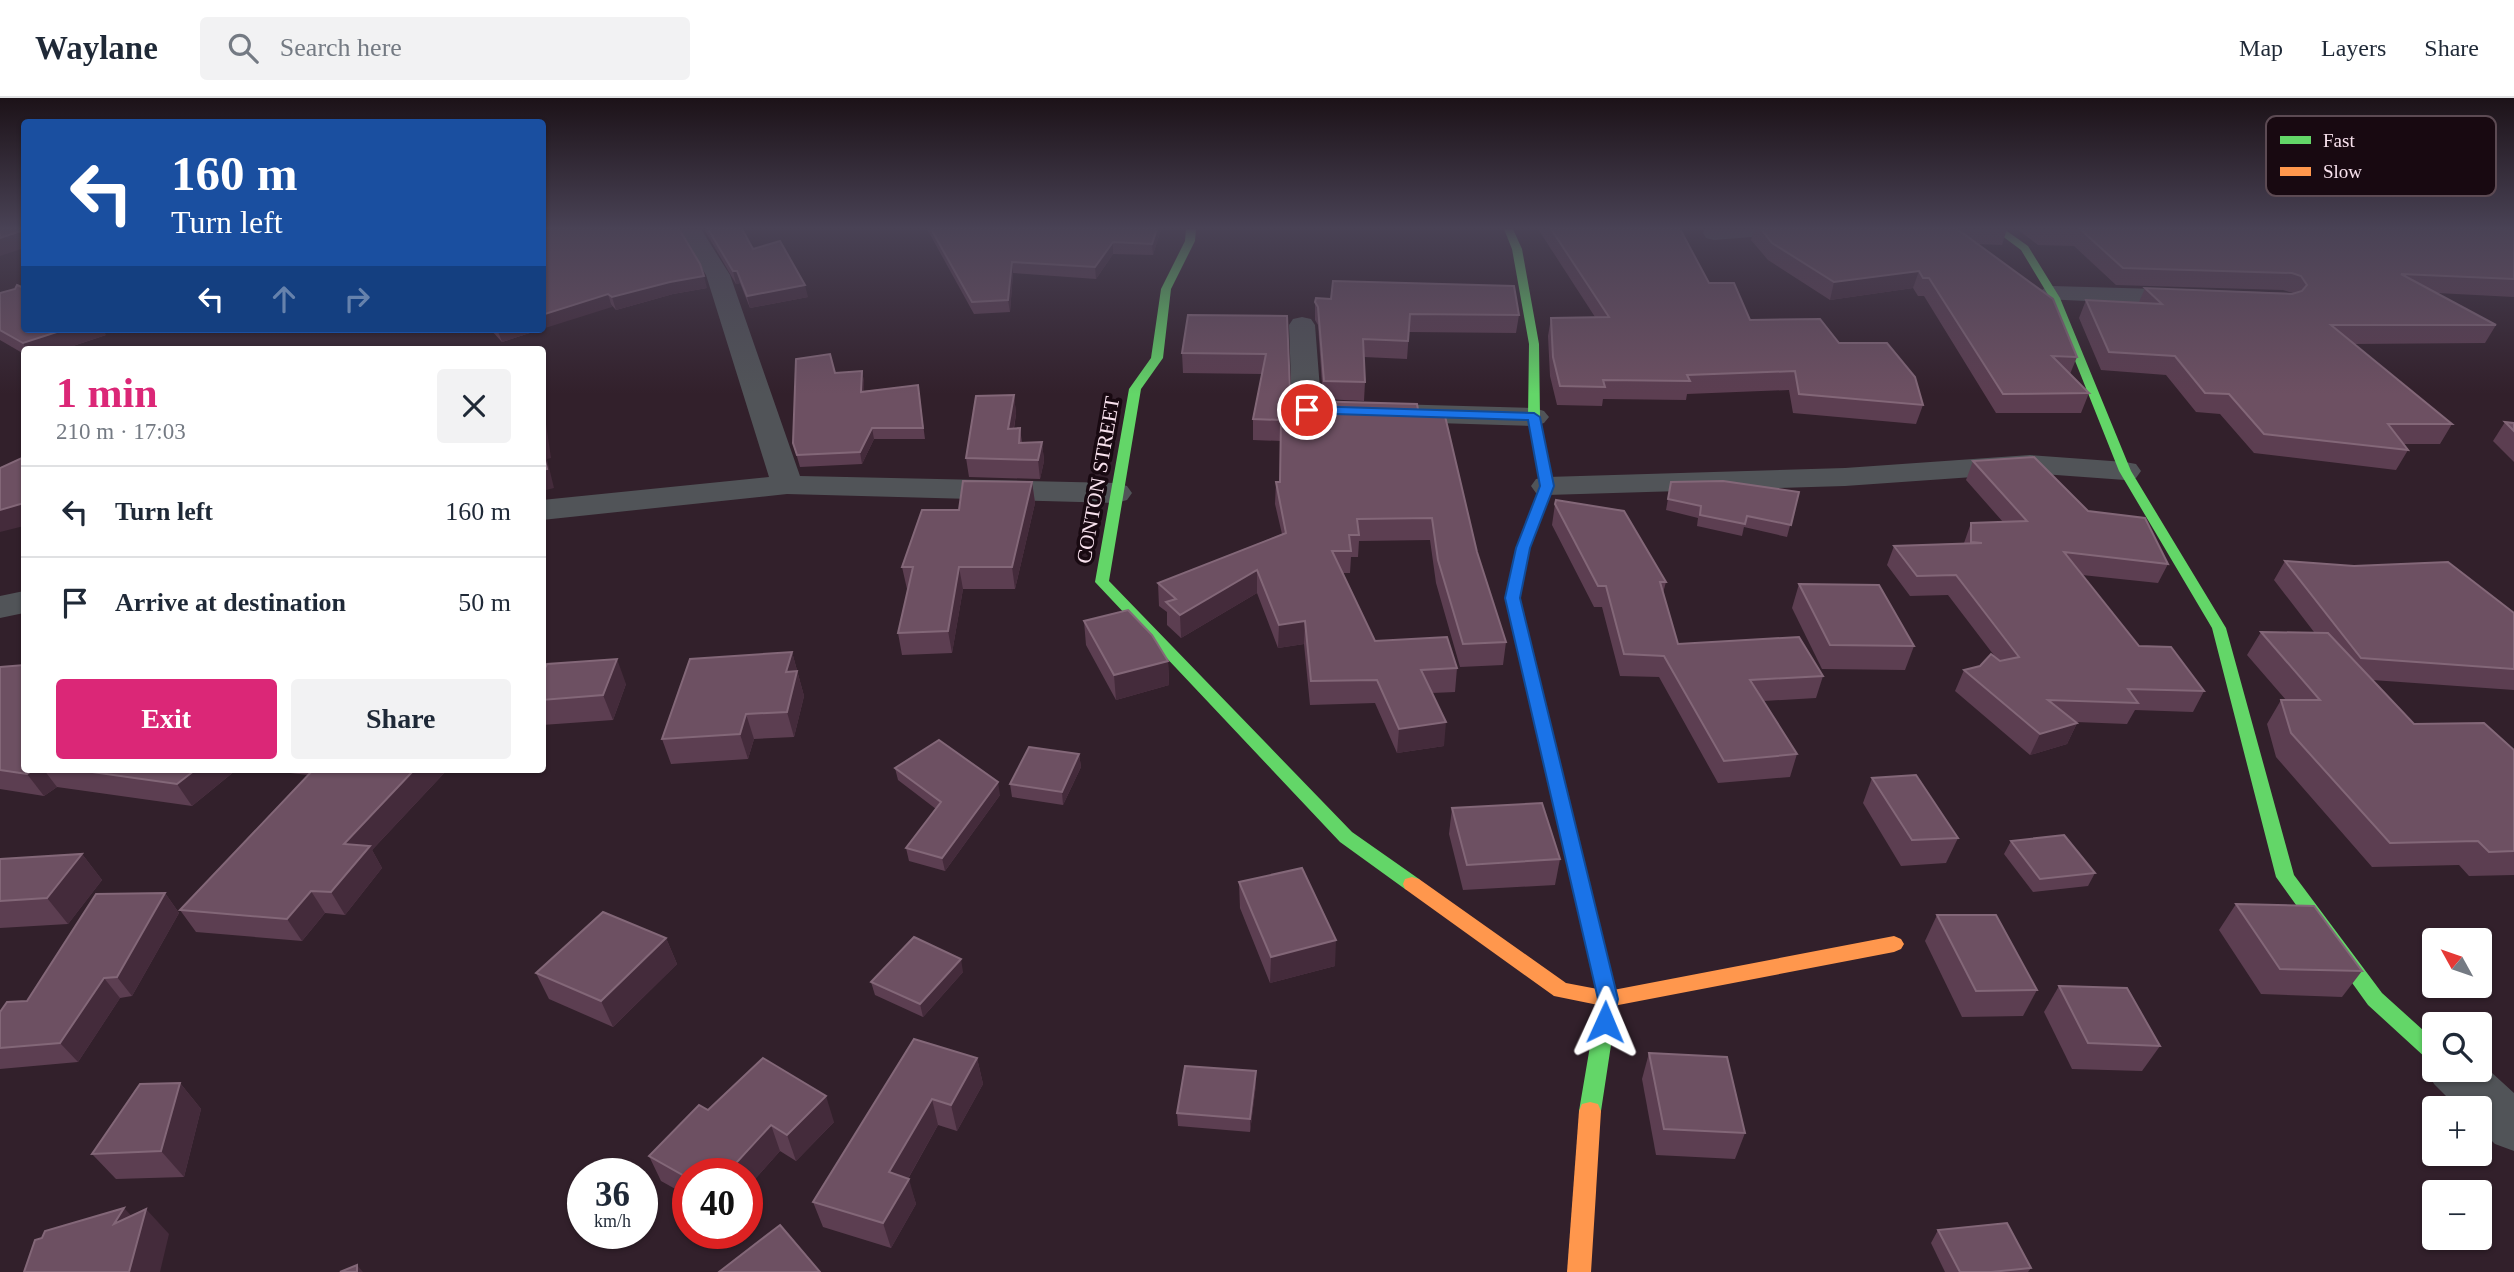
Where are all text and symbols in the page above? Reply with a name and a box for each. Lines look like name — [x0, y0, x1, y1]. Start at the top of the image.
search box — [200, 17, 690, 80]
icon: search — [224, 29, 262, 67]
text: Waylane — [35, 30, 158, 66]
text: Search here — [280, 33, 402, 62]
text: Map — [2239, 35, 2283, 61]
text: Layers — [2321, 35, 2386, 61]
text: Share — [2424, 35, 2479, 61]
legend — [2266, 116, 2496, 196]
text: Fast — [2323, 130, 2355, 151]
text: 160 m — [171, 146, 298, 201]
icon: left — [56, 147, 147, 238]
text: Slow — [2323, 161, 2362, 182]
text: Turn left — [171, 204, 283, 240]
icon: left — [192, 280, 230, 318]
icon: ahead — [265, 280, 303, 318]
icon: right — [338, 280, 376, 318]
button: close — [437, 369, 511, 443]
text: 1 min — [56, 370, 158, 416]
pin — [1277, 380, 1337, 440]
icon: arrive — [1288, 391, 1326, 429]
street label: CONTON STREET — [1071, 394, 1125, 565]
text: 210 m · 17:03 — [56, 419, 186, 444]
icon: left — [56, 493, 94, 531]
text: Turn left — [115, 497, 213, 526]
text: 160 m — [445, 497, 511, 526]
icon: arrive — [56, 584, 94, 622]
text: Arrive at destination — [115, 588, 346, 617]
text: 50 m — [458, 588, 511, 617]
button: Exit — [56, 679, 277, 759]
button: Share — [291, 679, 511, 759]
north arrow — [2422, 928, 2492, 998]
map controls — [2422, 928, 2492, 1250]
position arrow — [1568, 985, 1642, 1059]
button: search — [2422, 1012, 2492, 1082]
button: + — [2422, 1096, 2492, 1166]
speed limit sign: 40 — [672, 1158, 763, 1249]
text: 36 — [595, 1175, 630, 1214]
button: − — [2422, 1180, 2492, 1250]
text: km/h — [594, 1211, 631, 1231]

